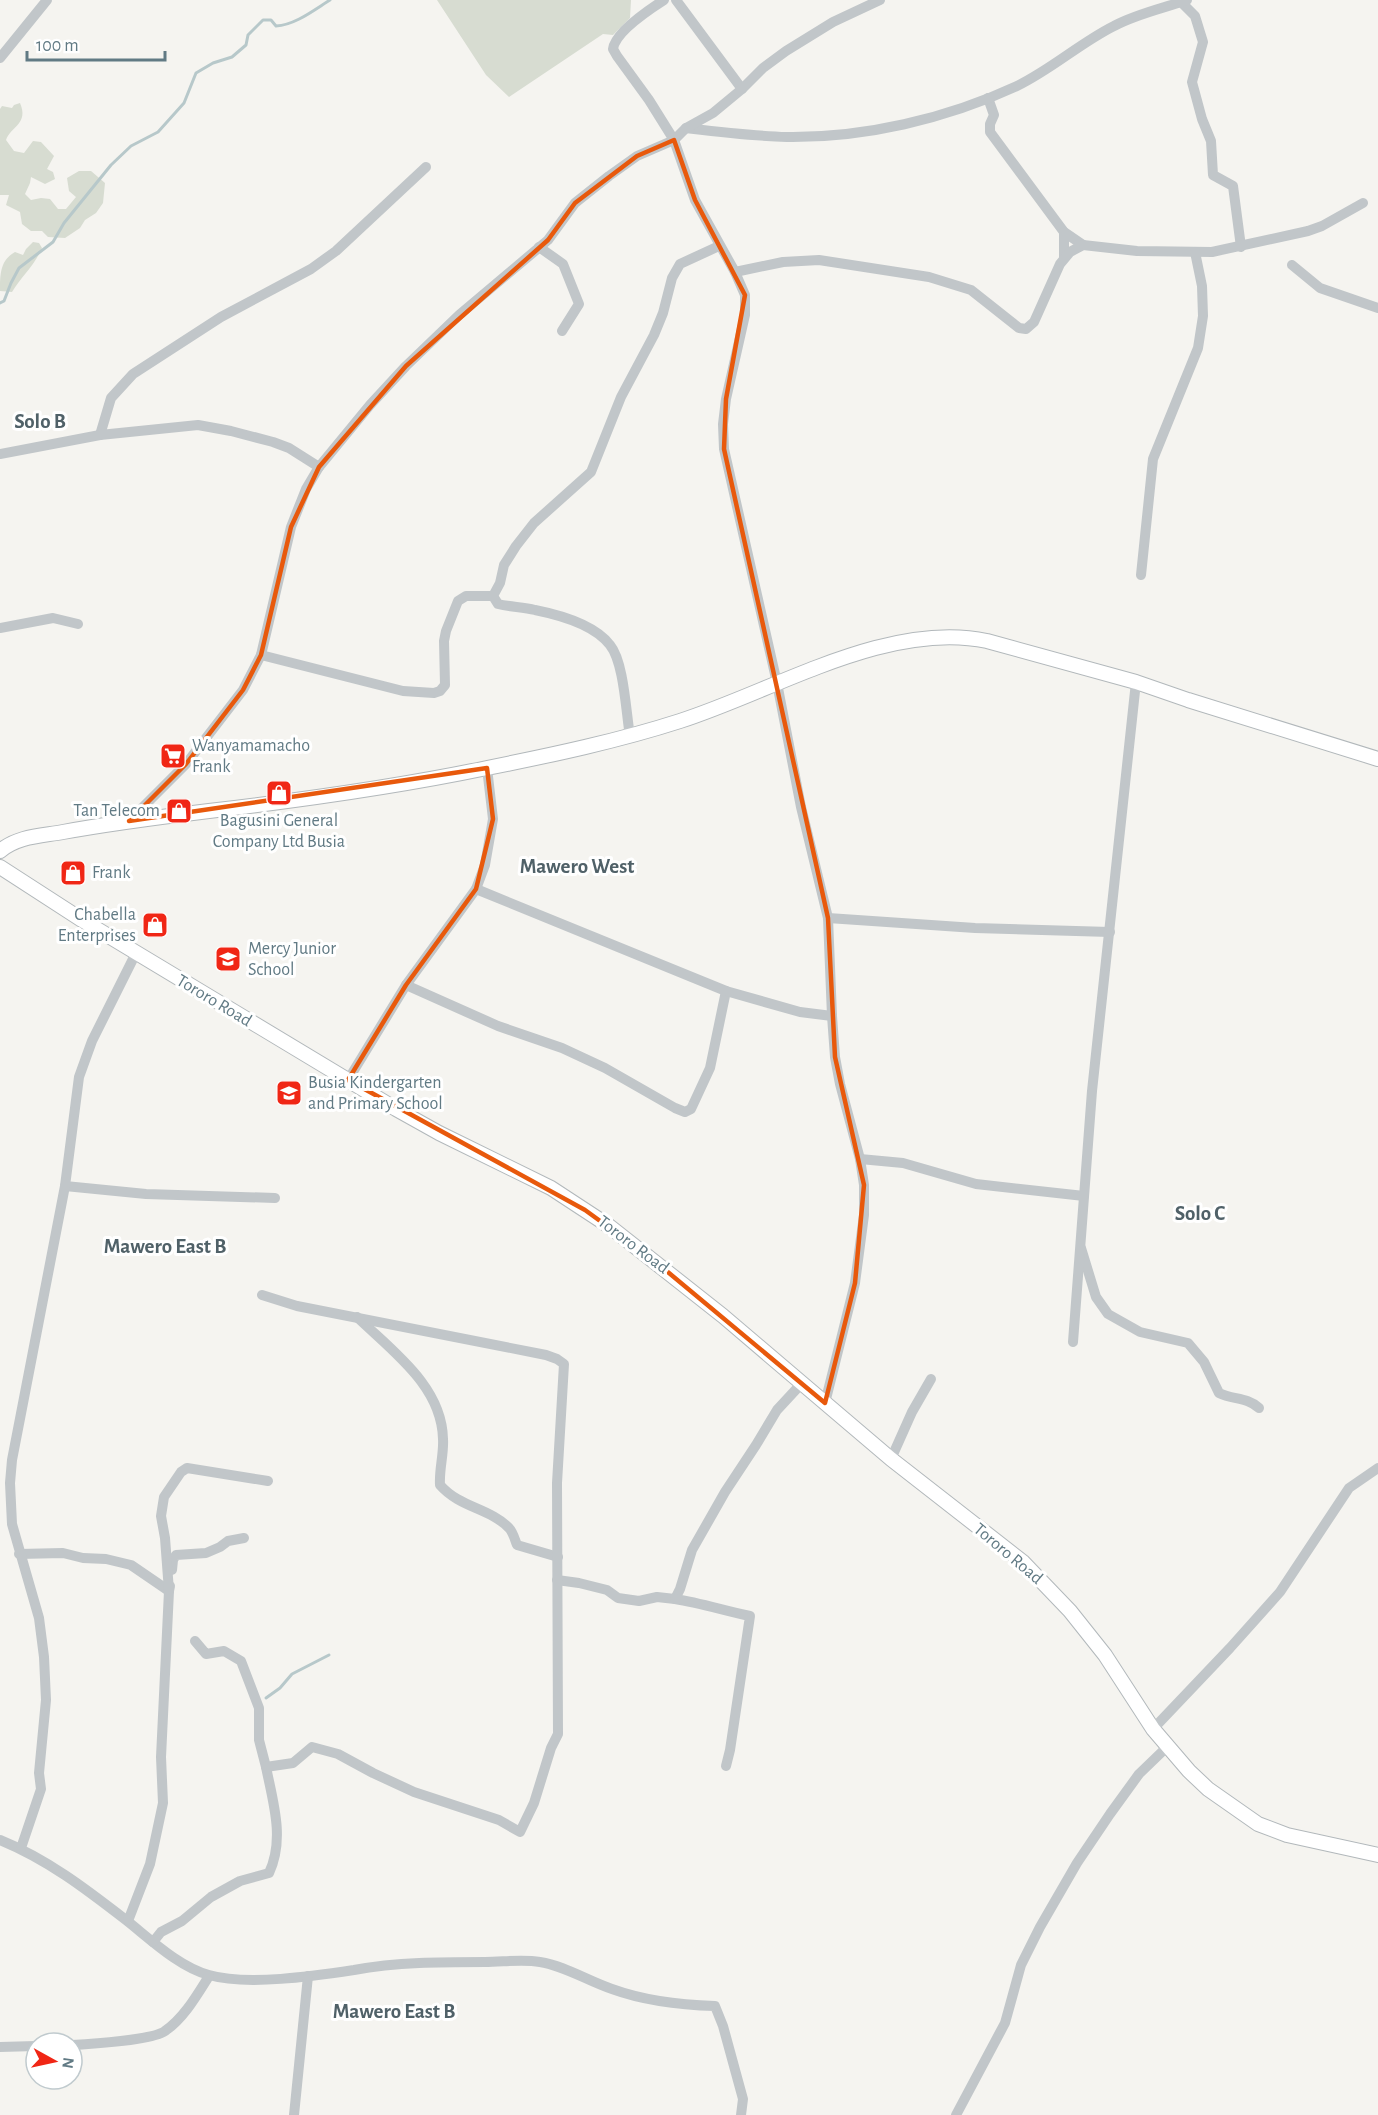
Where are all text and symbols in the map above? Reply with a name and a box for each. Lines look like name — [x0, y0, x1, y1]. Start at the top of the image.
scale bar — [27, 24, 165, 62]
text: 100 m — [36, 37, 79, 55]
district label: Solo B — [14, 411, 66, 432]
place label: Wanyamamacho Frank — [192, 737, 310, 776]
supermarket icon: Wanyamamacho Frank — [158, 741, 188, 771]
shop icon: Bagusini General Company Ltd Busia — [264, 778, 294, 808]
shop icon: Tan Telecom — [164, 796, 194, 826]
place label: Tan Telecom — [73, 802, 160, 820]
place label: Bagusini General Company Ltd Busia — [213, 812, 345, 851]
district label: Mawero West — [520, 856, 634, 877]
shop icon: Frank — [58, 858, 88, 888]
place label: Frank — [92, 864, 131, 882]
place label: Chabella Enterprises — [58, 906, 136, 945]
shop icon: Chabella Enterprises — [140, 910, 170, 940]
place label: Mercy Junior School — [248, 940, 336, 979]
school or university icon: Mercy Junior School — [213, 944, 243, 974]
street label: Tororo Road — [173, 972, 255, 1030]
place label: Busia Kindergarten and Primary School — [308, 1074, 443, 1113]
school or university icon: Busia Kindergarten and Primary School — [274, 1078, 304, 1108]
district label: Solo C — [1175, 1203, 1225, 1224]
street label: Tororo Road — [594, 1212, 672, 1278]
district label: Mawero East B — [104, 1236, 226, 1257]
street label: Tororo Road — [970, 1520, 1046, 1588]
district label: Mawero East B — [333, 2001, 455, 2022]
north arrow — [24, 2031, 84, 2091]
text: N — [59, 2056, 77, 2070]

